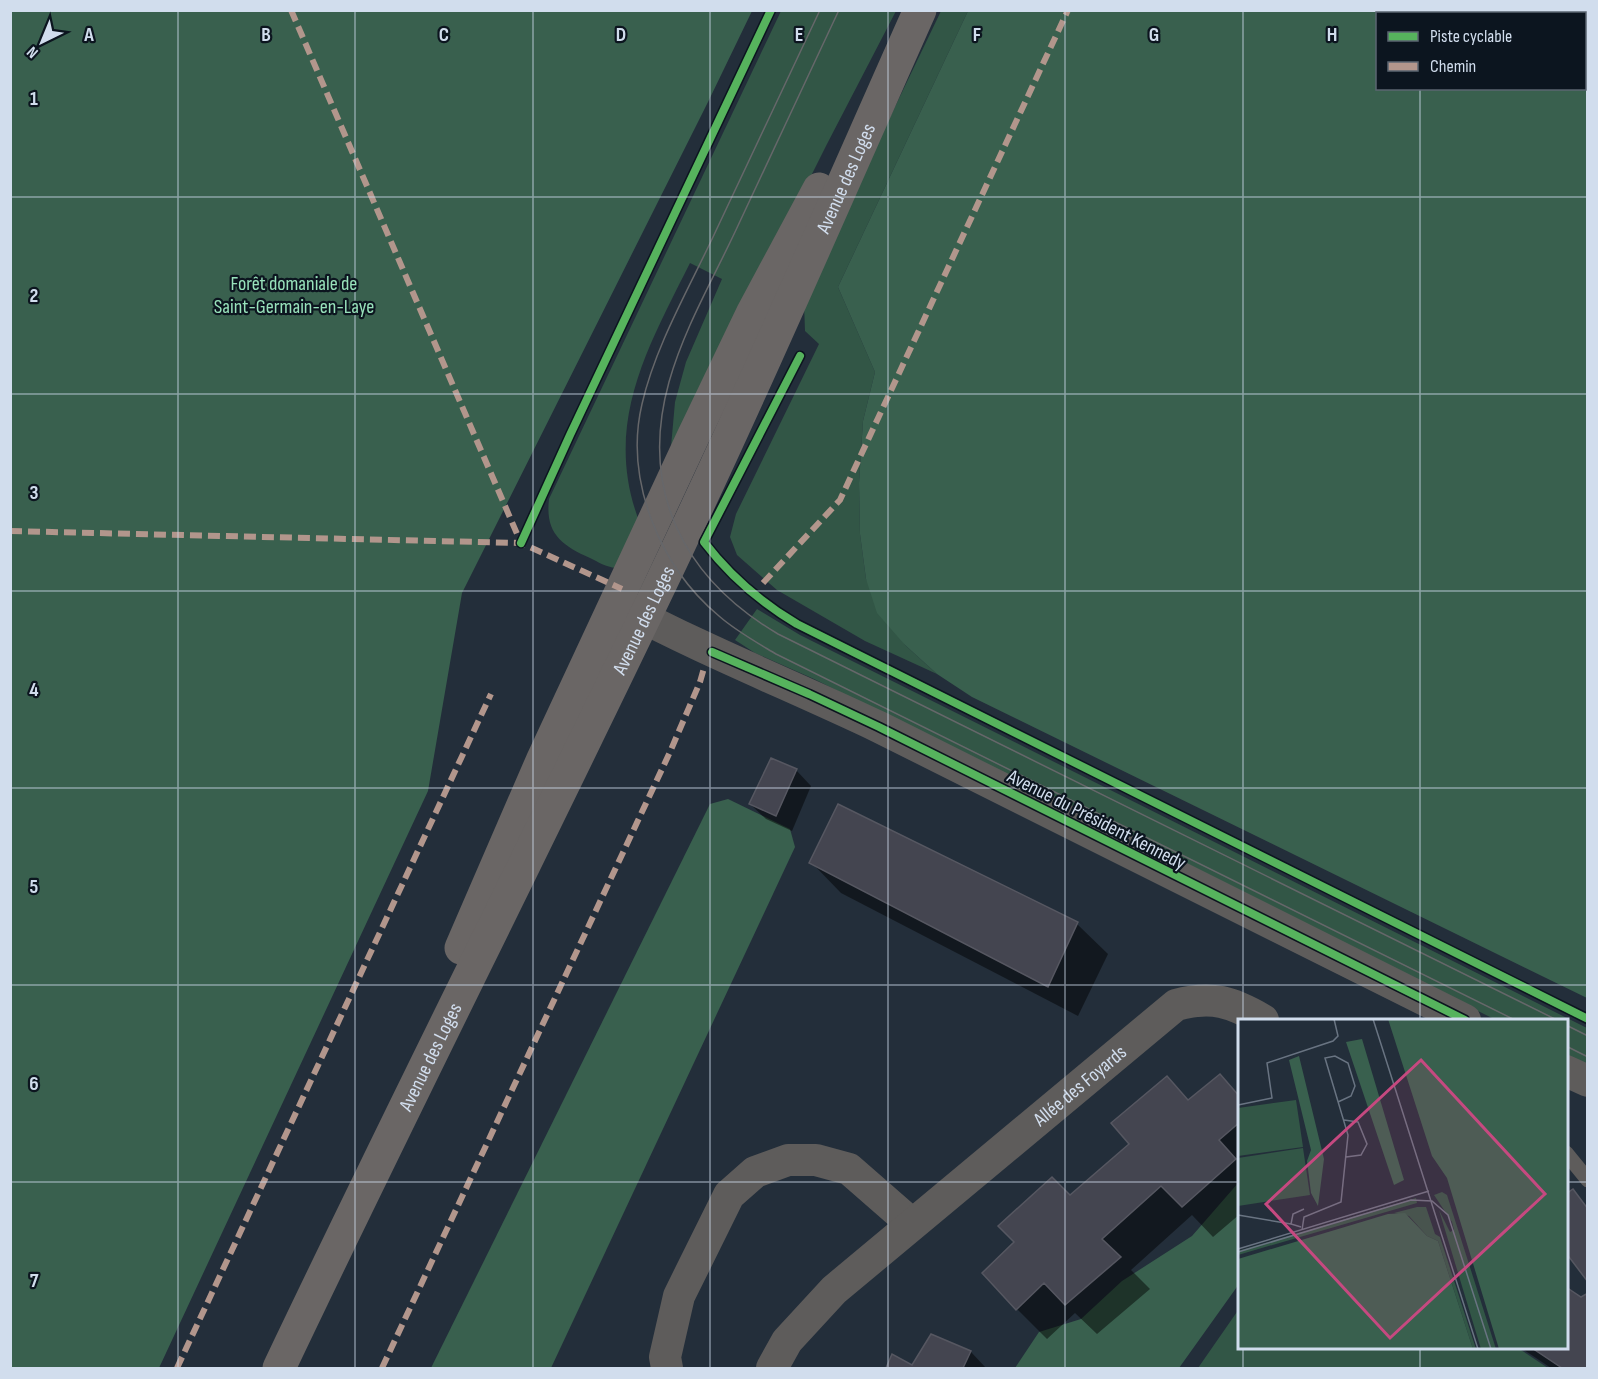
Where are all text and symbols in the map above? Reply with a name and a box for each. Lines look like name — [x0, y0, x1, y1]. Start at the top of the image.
north arrow — [12, 12, 72, 72]
legend — [1376, 12, 1586, 90]
text: A — [83, 23, 94, 47]
text: B — [261, 23, 271, 47]
text: C — [439, 23, 449, 47]
text: D — [616, 23, 626, 47]
text: E — [795, 23, 803, 47]
text: F — [973, 23, 981, 47]
text: G — [1149, 23, 1159, 47]
text: H — [1327, 23, 1337, 47]
text: Piste cyclable — [1430, 26, 1512, 47]
text: N — [23, 42, 42, 62]
text: Chemin — [1430, 56, 1476, 77]
text: 1 — [30, 87, 38, 111]
street label: Avenue des Loges — [811, 120, 881, 238]
park label: Forêt domaniale de Saint-Germain-en-Laye — [214, 272, 374, 319]
text: 2 — [30, 284, 38, 308]
text: 3 — [30, 481, 39, 505]
street label: Avenue des Loges — [607, 562, 680, 680]
text: 4 — [29, 678, 39, 702]
street label: Avenue du Président Kennedy — [1002, 764, 1190, 875]
text: 5 — [30, 875, 39, 899]
street label: Avenue des Loges — [394, 999, 467, 1116]
inset map — [1238, 1019, 1568, 1349]
street label: Allée des Foyards — [1028, 1040, 1132, 1132]
text: 6 — [29, 1072, 39, 1096]
text: 7 — [30, 1269, 39, 1293]

